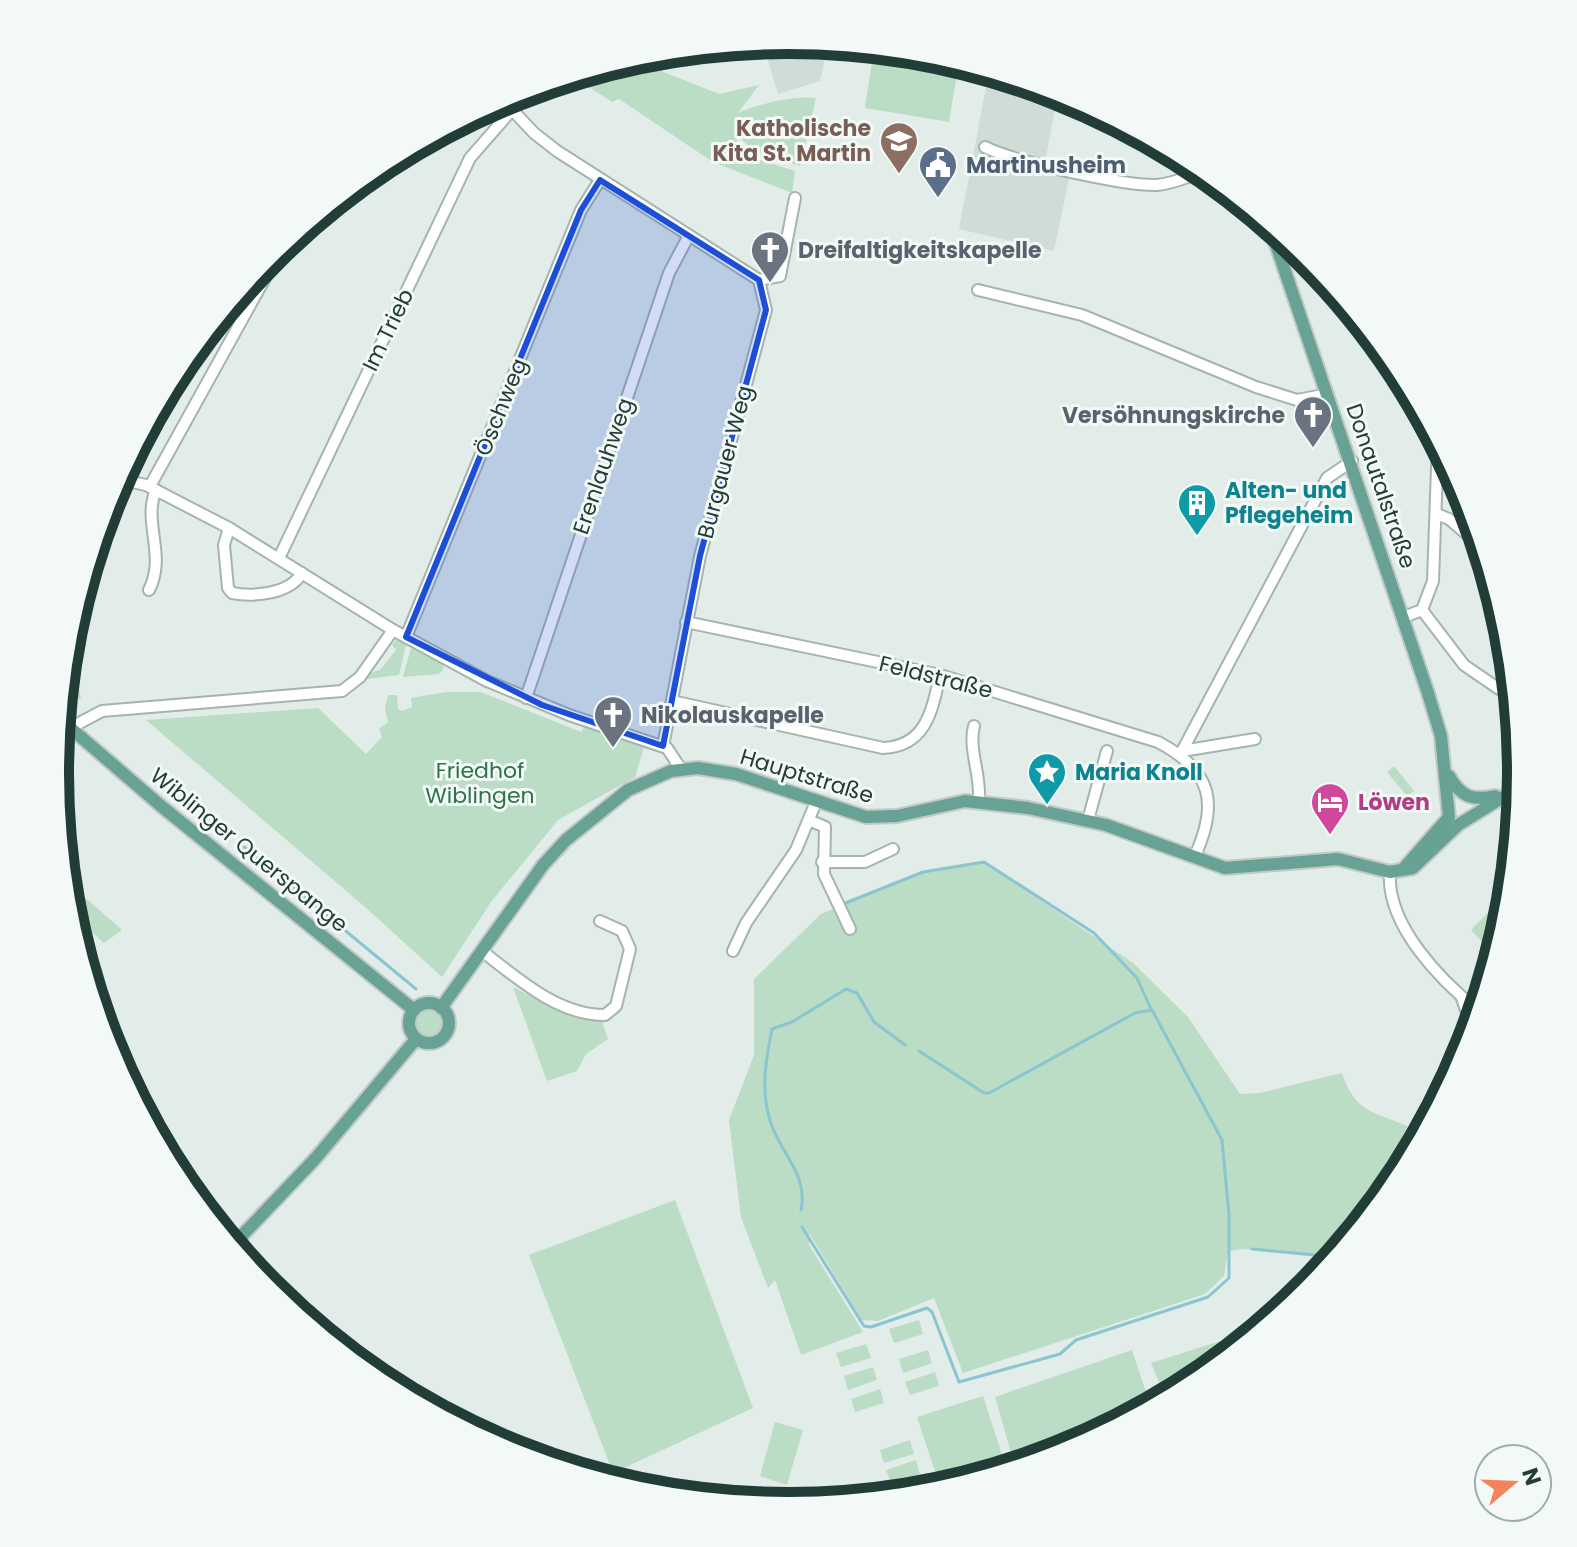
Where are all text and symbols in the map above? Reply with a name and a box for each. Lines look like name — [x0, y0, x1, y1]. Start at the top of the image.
place label: Katholische Kita St. Martin — [713, 113, 871, 169]
school or university icon: Katholische Kita St. Martin — [878, 120, 920, 175]
public building icon: Martinusheim — [917, 144, 959, 199]
place label: Martinusheim — [966, 150, 1126, 181]
church icon: Dreifaltigkeitskapelle — [749, 229, 791, 284]
place label: Dreifaltigkeitskapelle — [798, 235, 1042, 266]
street label: Im Trieb — [355, 284, 421, 376]
street label: Öschweg — [467, 354, 535, 460]
street label: Burgauer Weg — [690, 382, 760, 542]
street label: Erenlauhweg — [565, 394, 641, 538]
church icon: Versöhnungskirche — [1292, 394, 1334, 449]
place label: Versöhnungskirche — [1062, 400, 1285, 431]
street label: Donautalstraße — [1338, 400, 1424, 572]
place label: Alten- und Pflegeheim — [1225, 475, 1353, 531]
building icon: Alten- und Pflegeheim — [1176, 482, 1218, 537]
street label: Feldstraße — [876, 648, 996, 706]
church icon: Nikolauskapelle — [592, 694, 634, 749]
place label: Nikolauskapelle — [641, 700, 824, 731]
street label: Hauptstraße — [736, 741, 878, 811]
place icon: Maria Knoll — [1026, 751, 1068, 806]
park label: Friedhof Wiblingen — [425, 755, 535, 811]
place label: Maria Knoll — [1075, 757, 1203, 788]
street label: Wiblinger Querspange — [144, 760, 354, 940]
hotel icon: Löwen — [1309, 781, 1351, 836]
place label: Löwen — [1358, 787, 1430, 818]
north arrow — [1473, 1443, 1553, 1523]
text: N — [1514, 1464, 1549, 1490]

